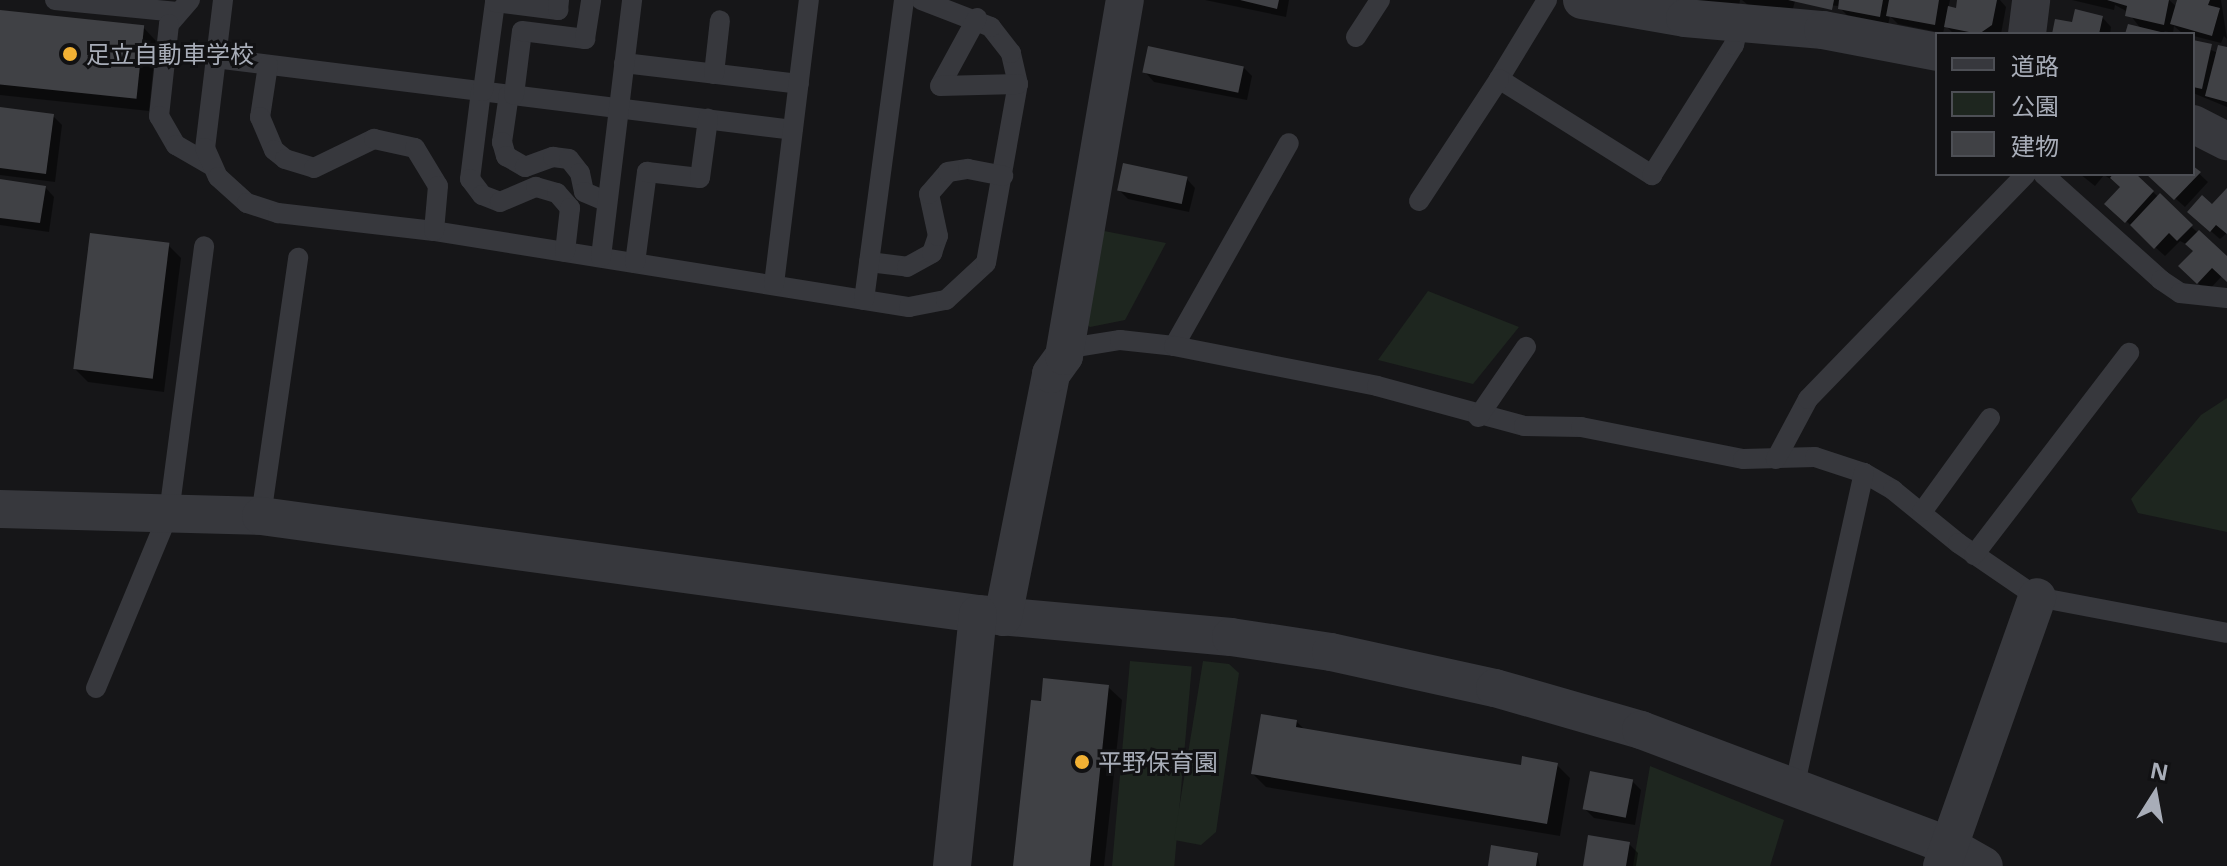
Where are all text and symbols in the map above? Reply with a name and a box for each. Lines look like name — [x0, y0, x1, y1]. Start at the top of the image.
legend — [1935, 32, 2195, 176]
place label: 足立自動車学校 — [86, 40, 254, 68]
marker: 足立自動車学校 — [61, 45, 79, 63]
text: 道路 — [2011, 49, 2059, 82]
text: 公園 — [2011, 89, 2059, 122]
text: 建物 — [2011, 129, 2059, 162]
place label: 平野保育園 — [1098, 748, 1218, 776]
marker: 平野保育園 — [1073, 753, 1091, 771]
north arrow — [2115, 754, 2195, 834]
text: N — [2148, 754, 2171, 787]

